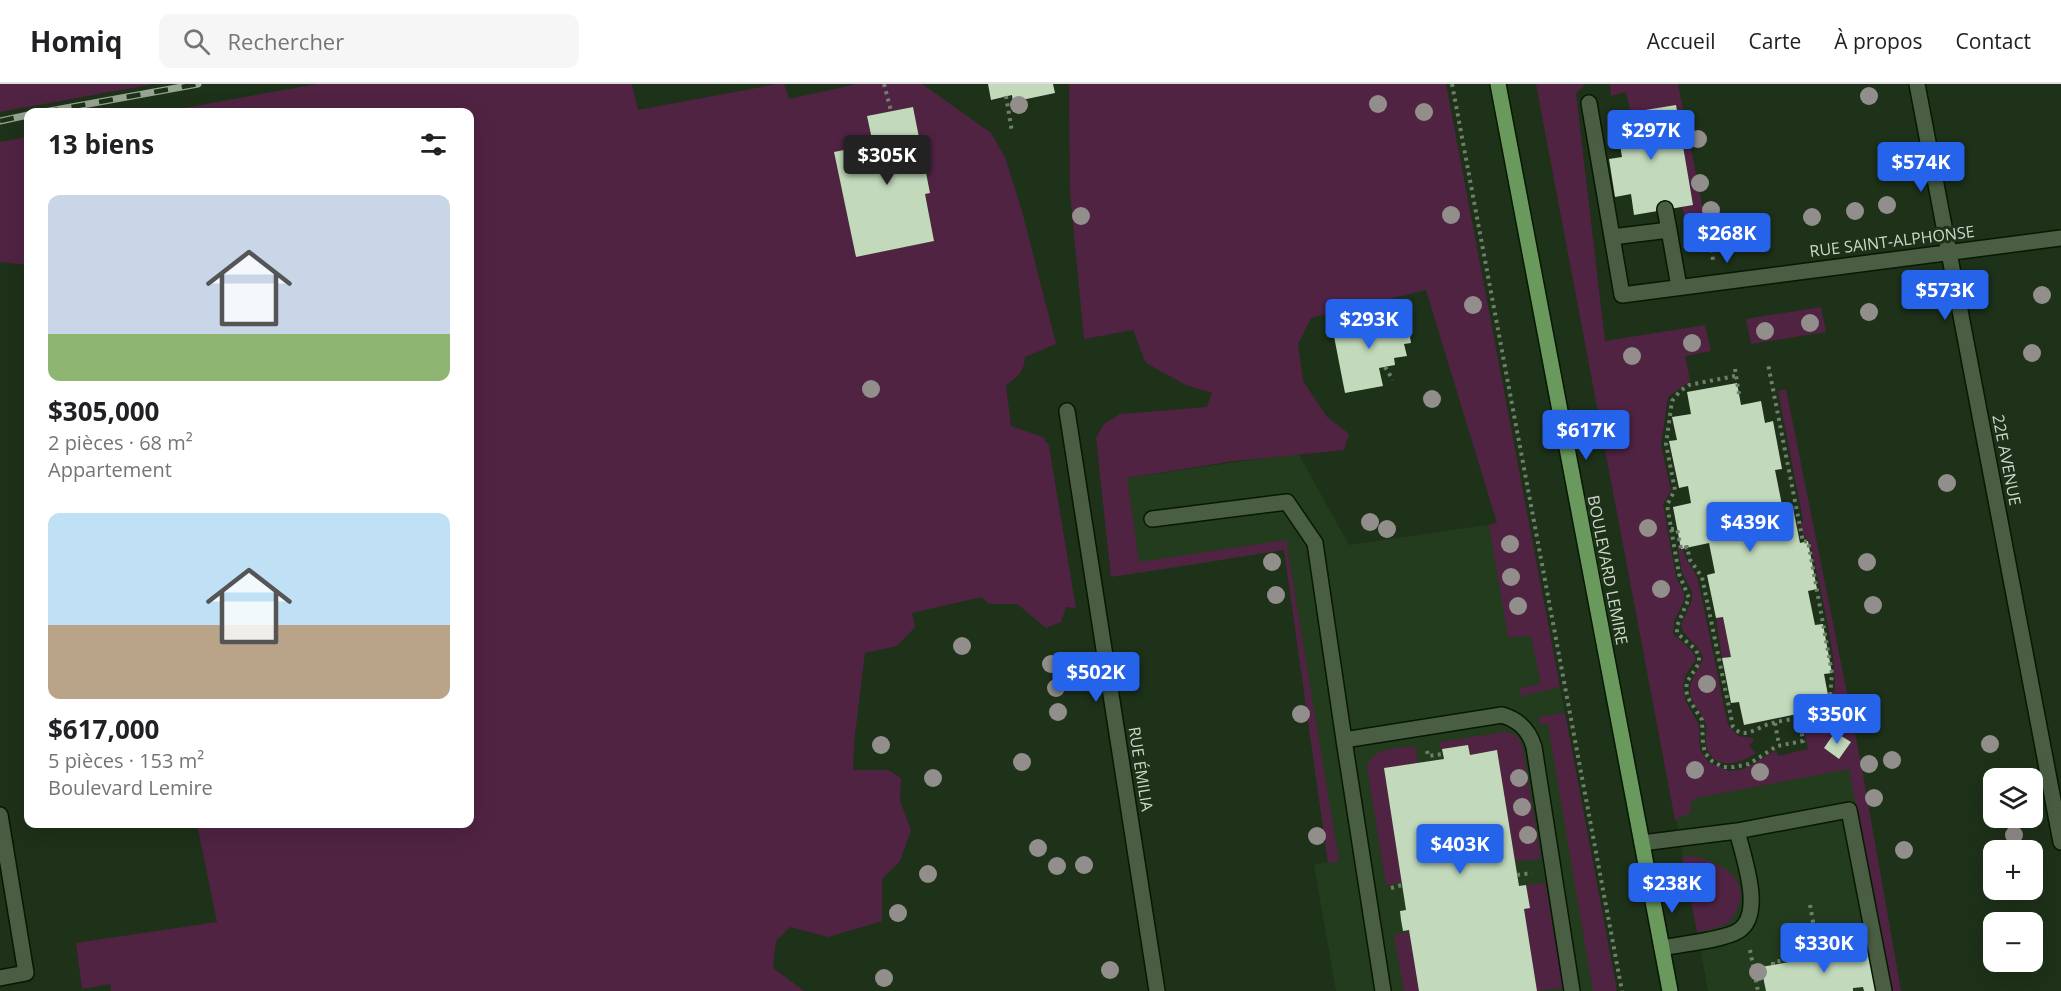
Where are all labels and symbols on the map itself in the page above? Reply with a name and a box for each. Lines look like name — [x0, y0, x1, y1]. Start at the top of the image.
pin: $297K — [1609, 110, 1693, 161]
pin: $305K — [845, 135, 929, 186]
pin: $574K — [1879, 142, 1963, 193]
pin: $268K — [1685, 213, 1769, 264]
street label: RUE SAINT-ALPHONSE — [1808, 220, 1976, 262]
pin: $573K — [1903, 270, 1987, 321]
pin: $293K — [1327, 299, 1411, 350]
pin: $617K — [1544, 410, 1628, 461]
street label: 22E AVENUE — [1987, 413, 2027, 507]
street label: BOULEVARD LEMIRE — [1583, 493, 1633, 647]
pin: $439K — [1708, 502, 1792, 553]
pin: $502K — [1054, 652, 1138, 703]
pin: $350K — [1795, 694, 1879, 745]
street label: RUE ÉMILIA — [1123, 725, 1159, 814]
pin: $403K — [1418, 824, 1502, 875]
pin: $238K — [1630, 863, 1714, 914]
pin: $330K — [1782, 923, 1866, 974]

